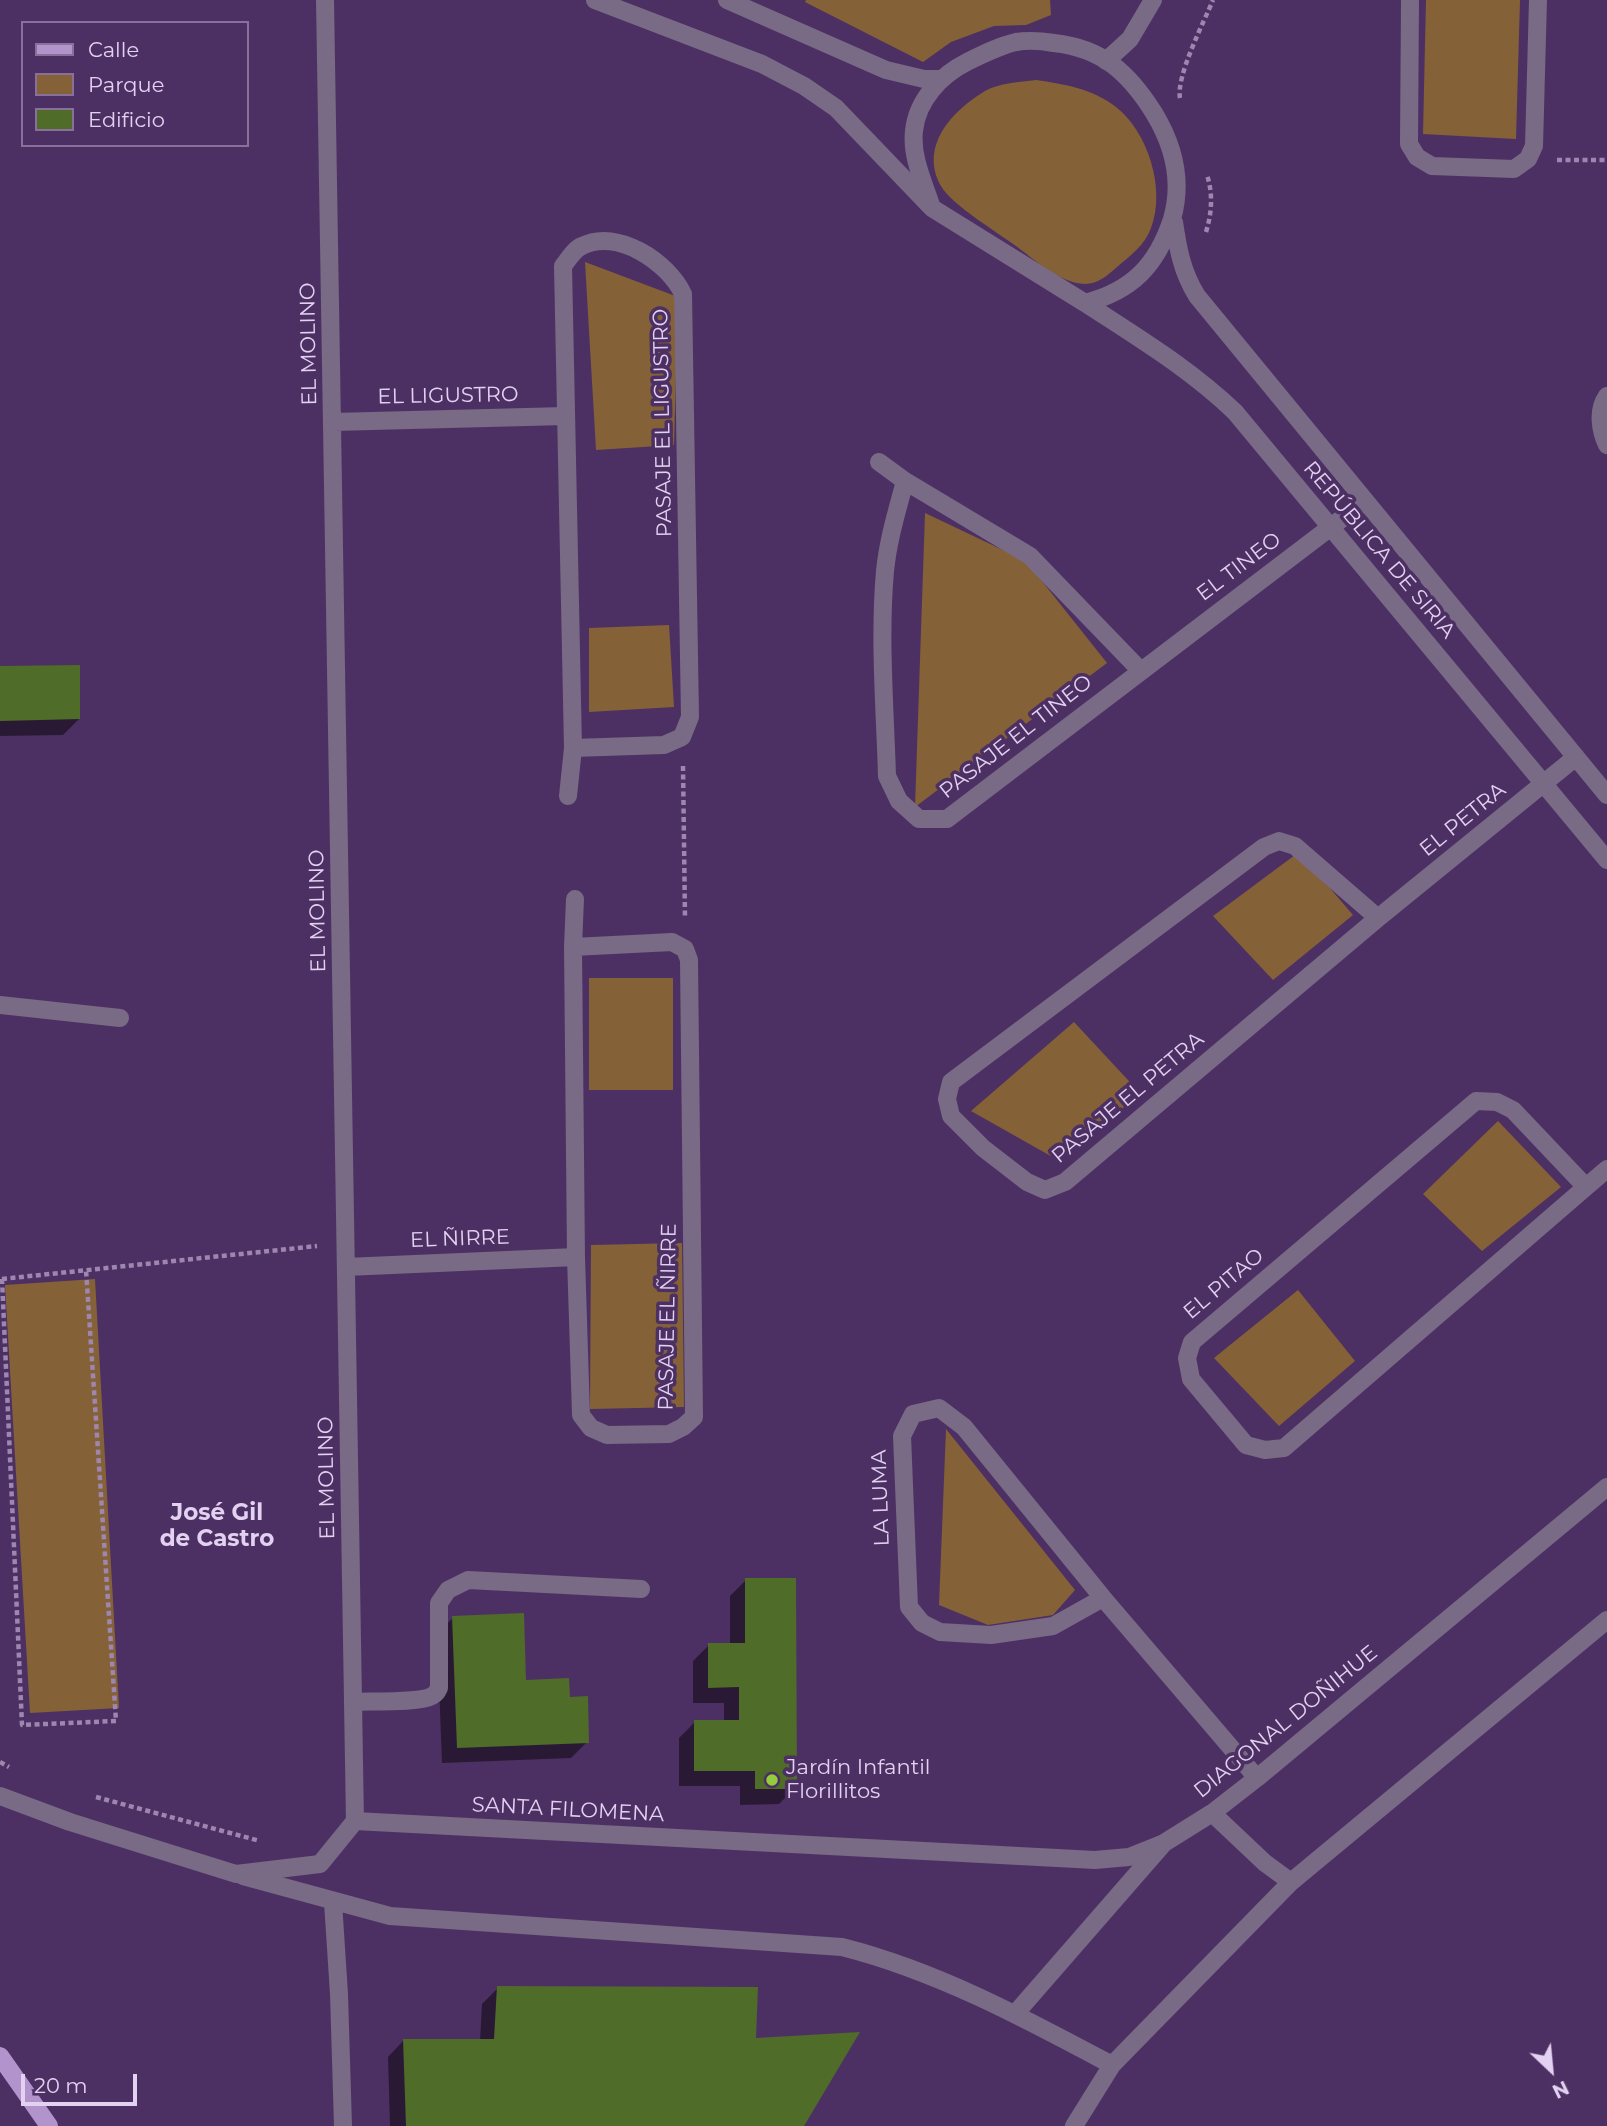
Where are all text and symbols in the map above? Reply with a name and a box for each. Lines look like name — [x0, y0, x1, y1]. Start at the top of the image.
legend — [21, 21, 248, 147]
text: Calle — [88, 37, 139, 62]
text: Parque — [88, 72, 164, 97]
text: Edificio — [88, 107, 165, 132]
street label: EL MOLINO — [295, 282, 323, 406]
street label: PASAJE EL LIGUSTRO — [648, 308, 678, 538]
street label: EL LIGUSTRO — [377, 382, 519, 410]
street label: REPÚBLICA DE SIRIA — [1298, 456, 1460, 644]
street label: EL TINEO — [1192, 527, 1286, 607]
street label: PASAJE EL TINEO — [935, 670, 1097, 804]
street label: EL PETRA — [1415, 778, 1511, 862]
street label: EL MOLINO — [304, 849, 332, 973]
street label: PASAJE EL PETRA — [1047, 1027, 1209, 1169]
street label: PASAJE EL ÑIRRE — [654, 1223, 682, 1411]
street label: EL ÑIRRE — [410, 1225, 510, 1253]
street label: EL PITAO — [1179, 1243, 1269, 1325]
street label: EL MOLINO — [313, 1416, 341, 1540]
street label: LA LUMA — [867, 1449, 895, 1547]
district label: José Gil de Castro — [160, 1499, 274, 1553]
street label: DIAGONAL DOÑIHUE — [1189, 1640, 1383, 1804]
place label: Jardín Infantil Florillitos — [786, 1755, 931, 1805]
marker: Jardín Infantil Florillitos — [764, 1772, 780, 1788]
street label: SANTA FILOMENA — [471, 1792, 665, 1828]
north arrow — [1516, 2035, 1586, 2105]
scale bar — [24, 2060, 140, 2104]
text: 20 m — [34, 2073, 88, 2098]
text: N — [1548, 2076, 1572, 2103]

